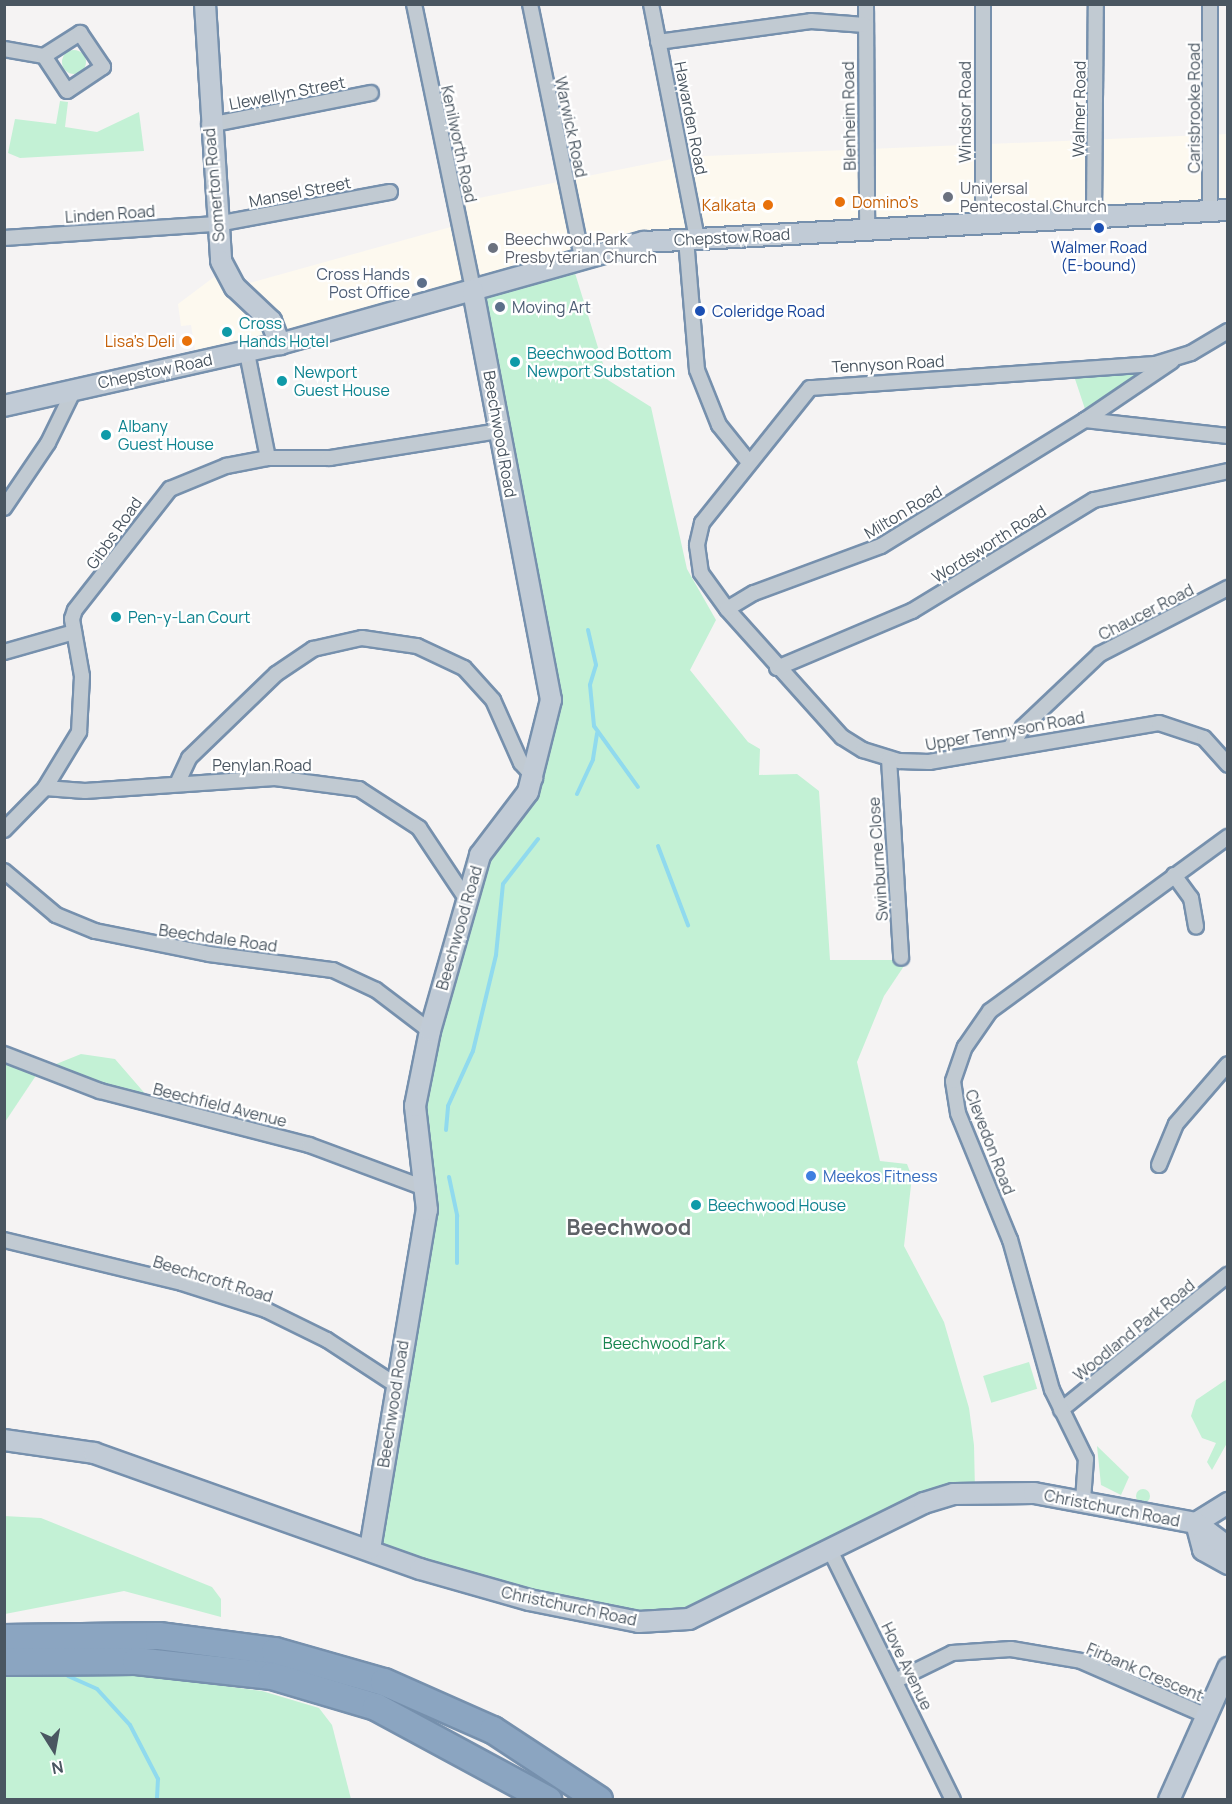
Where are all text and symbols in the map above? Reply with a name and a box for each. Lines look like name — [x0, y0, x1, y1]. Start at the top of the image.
street label: Carisbrooke Road — [1184, 43, 1204, 173]
street label: Hawarden Road — [671, 60, 711, 176]
street label: Blenheim Road — [838, 61, 860, 171]
street label: Windsor Road — [955, 61, 975, 163]
street label: Walmer Road — [1069, 61, 1089, 157]
street label: Llewellyn Street — [227, 72, 347, 114]
street label: Warwick Road — [551, 75, 591, 179]
street label: Kenilworth Road — [437, 84, 481, 204]
street label: Somerton Road — [199, 127, 229, 243]
street label: Mansel Street — [247, 173, 353, 211]
place label: Universal Pentecostal Church — [960, 178, 1107, 216]
marker: Universal Pentecostal Church — [941, 190, 955, 204]
place label: Domino's — [852, 192, 918, 212]
place label: Kalkata — [702, 195, 756, 215]
marker: Domino's — [833, 195, 847, 209]
marker: Kalkata — [761, 198, 775, 212]
street label: Linden Road — [64, 201, 156, 227]
marker: Walmer Road (E-bound) — [1092, 221, 1106, 235]
street label: Chepstow Road — [673, 224, 791, 250]
place label: Beechwood Park Presbyterian Church — [505, 229, 657, 267]
place label: Walmer Road (E-bound) — [1051, 237, 1147, 275]
marker: Beechwood Park Presbyterian Church — [486, 241, 500, 255]
place label: Cross Hands Post Office — [316, 264, 410, 302]
marker: Cross Hands Post Office — [415, 276, 429, 290]
place label: Moving Art — [512, 297, 591, 317]
marker: Moving Art — [493, 300, 507, 314]
place label: Coleridge Road — [712, 301, 825, 321]
marker: Coleridge Road — [693, 304, 707, 318]
place label: Cross Hands Hotel — [239, 313, 329, 351]
marker: Cross Hands Hotel — [220, 325, 234, 339]
place label: Lisa's Deli — [105, 331, 175, 351]
marker: Lisa's Deli — [180, 334, 194, 348]
place label: Beechwood Bottom Newport Substation — [527, 343, 675, 381]
street label: Chepstow Road — [96, 350, 214, 392]
street label: Tennyson Road — [831, 351, 945, 377]
marker: Beechwood Bottom Newport Substation — [508, 355, 522, 369]
place label: Newport Guest House — [294, 362, 390, 400]
street label: Beechwood Road — [479, 369, 521, 499]
marker: Newport Guest House — [275, 374, 289, 388]
place label: Albany Guest House — [118, 416, 214, 454]
marker: Albany Guest House — [99, 428, 113, 442]
street label: Milton Road — [861, 481, 945, 543]
street label: Gibbs Road — [82, 493, 146, 573]
street label: Wordsworth Road — [928, 501, 1050, 587]
street label: Chaucer Road — [1095, 580, 1197, 644]
place label: Pen-y-Lan Court — [128, 607, 250, 627]
marker: Pen-y-Lan Court — [109, 610, 123, 624]
street label: Upper Tennyson Road — [924, 708, 1086, 754]
street label: Penylan Road — [212, 755, 312, 775]
street label: Swinburne Close — [864, 796, 892, 922]
street label: Beechwood Road — [432, 864, 486, 992]
street label: Beechdale Road — [158, 920, 278, 956]
street label: Beechfield Avenue — [151, 1079, 289, 1131]
street label: Clevedon Road — [961, 1087, 1019, 1197]
place label: Meekos Fitness — [823, 1166, 938, 1186]
marker: Meekos Fitness — [804, 1169, 818, 1183]
place label: Beechwood House — [708, 1195, 846, 1215]
marker: Beechwood House — [689, 1198, 703, 1212]
district label: Beechwood — [567, 1215, 691, 1241]
street label: Beechcroft Road — [151, 1252, 275, 1306]
street label: Woodland Park Road — [1070, 1275, 1198, 1385]
park label: Beechwood Park — [603, 1333, 725, 1353]
street label: Beechwood Road — [373, 1339, 413, 1469]
street label: Christchurch Road — [1042, 1485, 1182, 1531]
street label: Christchurch Road — [500, 1582, 638, 1630]
street label: Hove Avenue — [877, 1619, 937, 1713]
street label: Firbank Crescent — [1084, 1639, 1206, 1705]
north arrow — [24, 1720, 84, 1780]
text: N — [50, 1756, 65, 1780]

